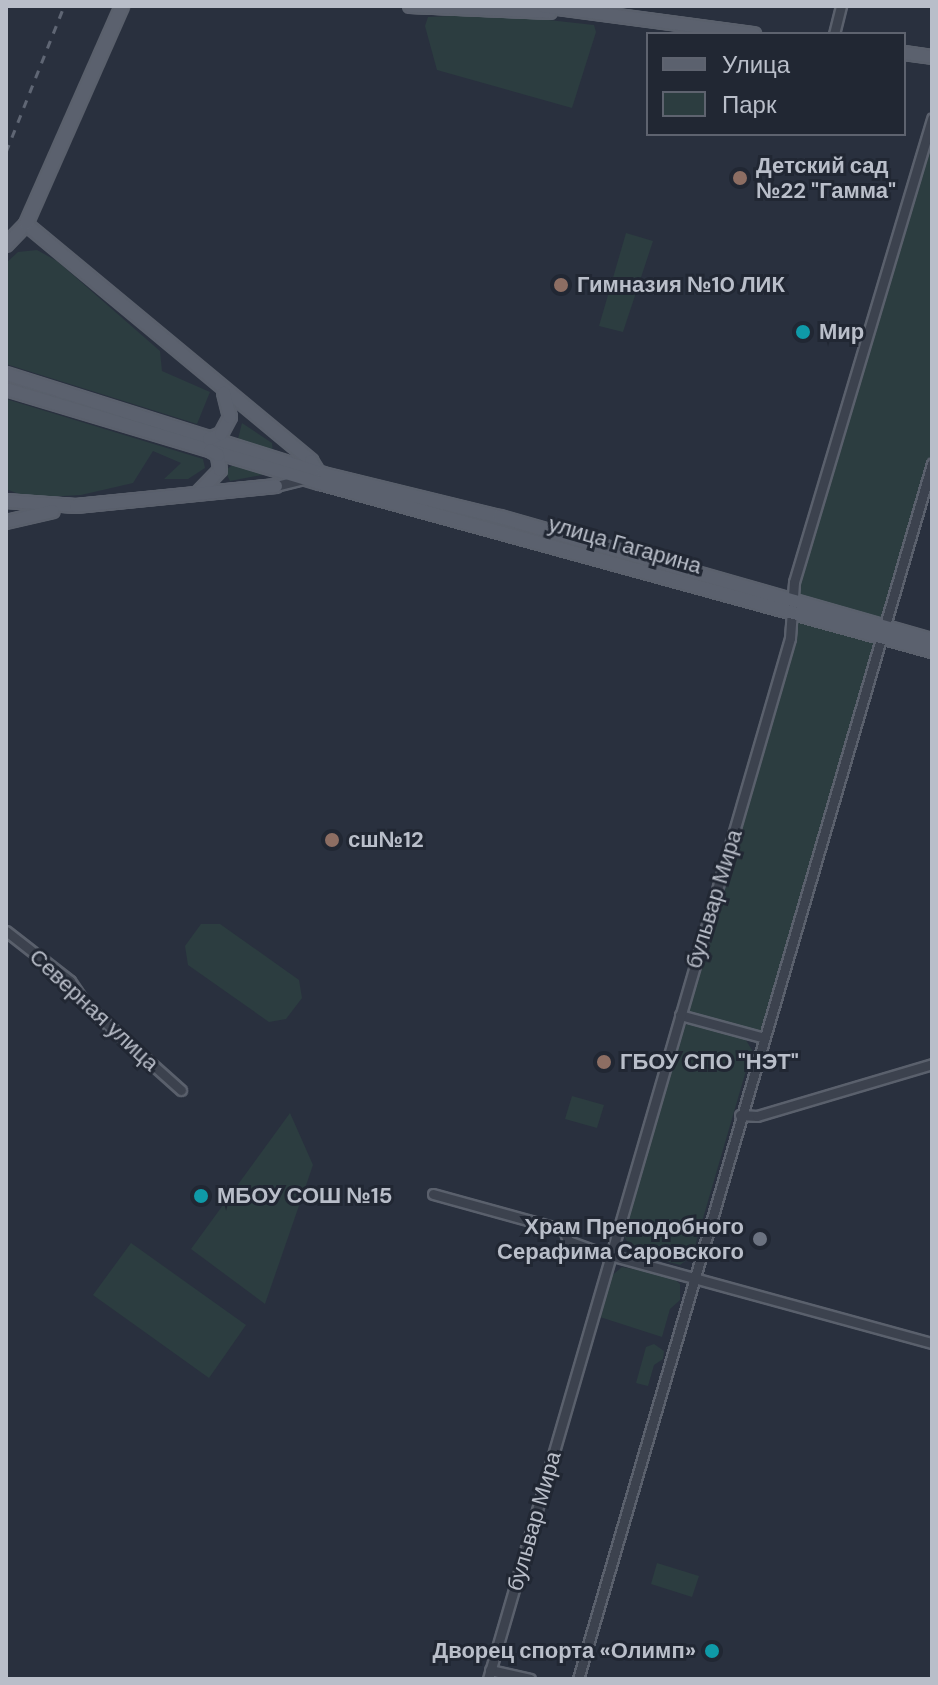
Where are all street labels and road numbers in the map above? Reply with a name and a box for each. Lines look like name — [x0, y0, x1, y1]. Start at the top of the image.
street label: улица Гагарина — [545, 511, 705, 579]
street label: бульвар Мира — [680, 826, 748, 972]
street label: Северная улица — [24, 944, 164, 1076]
street label: бульвар Мира — [501, 1448, 567, 1594]

